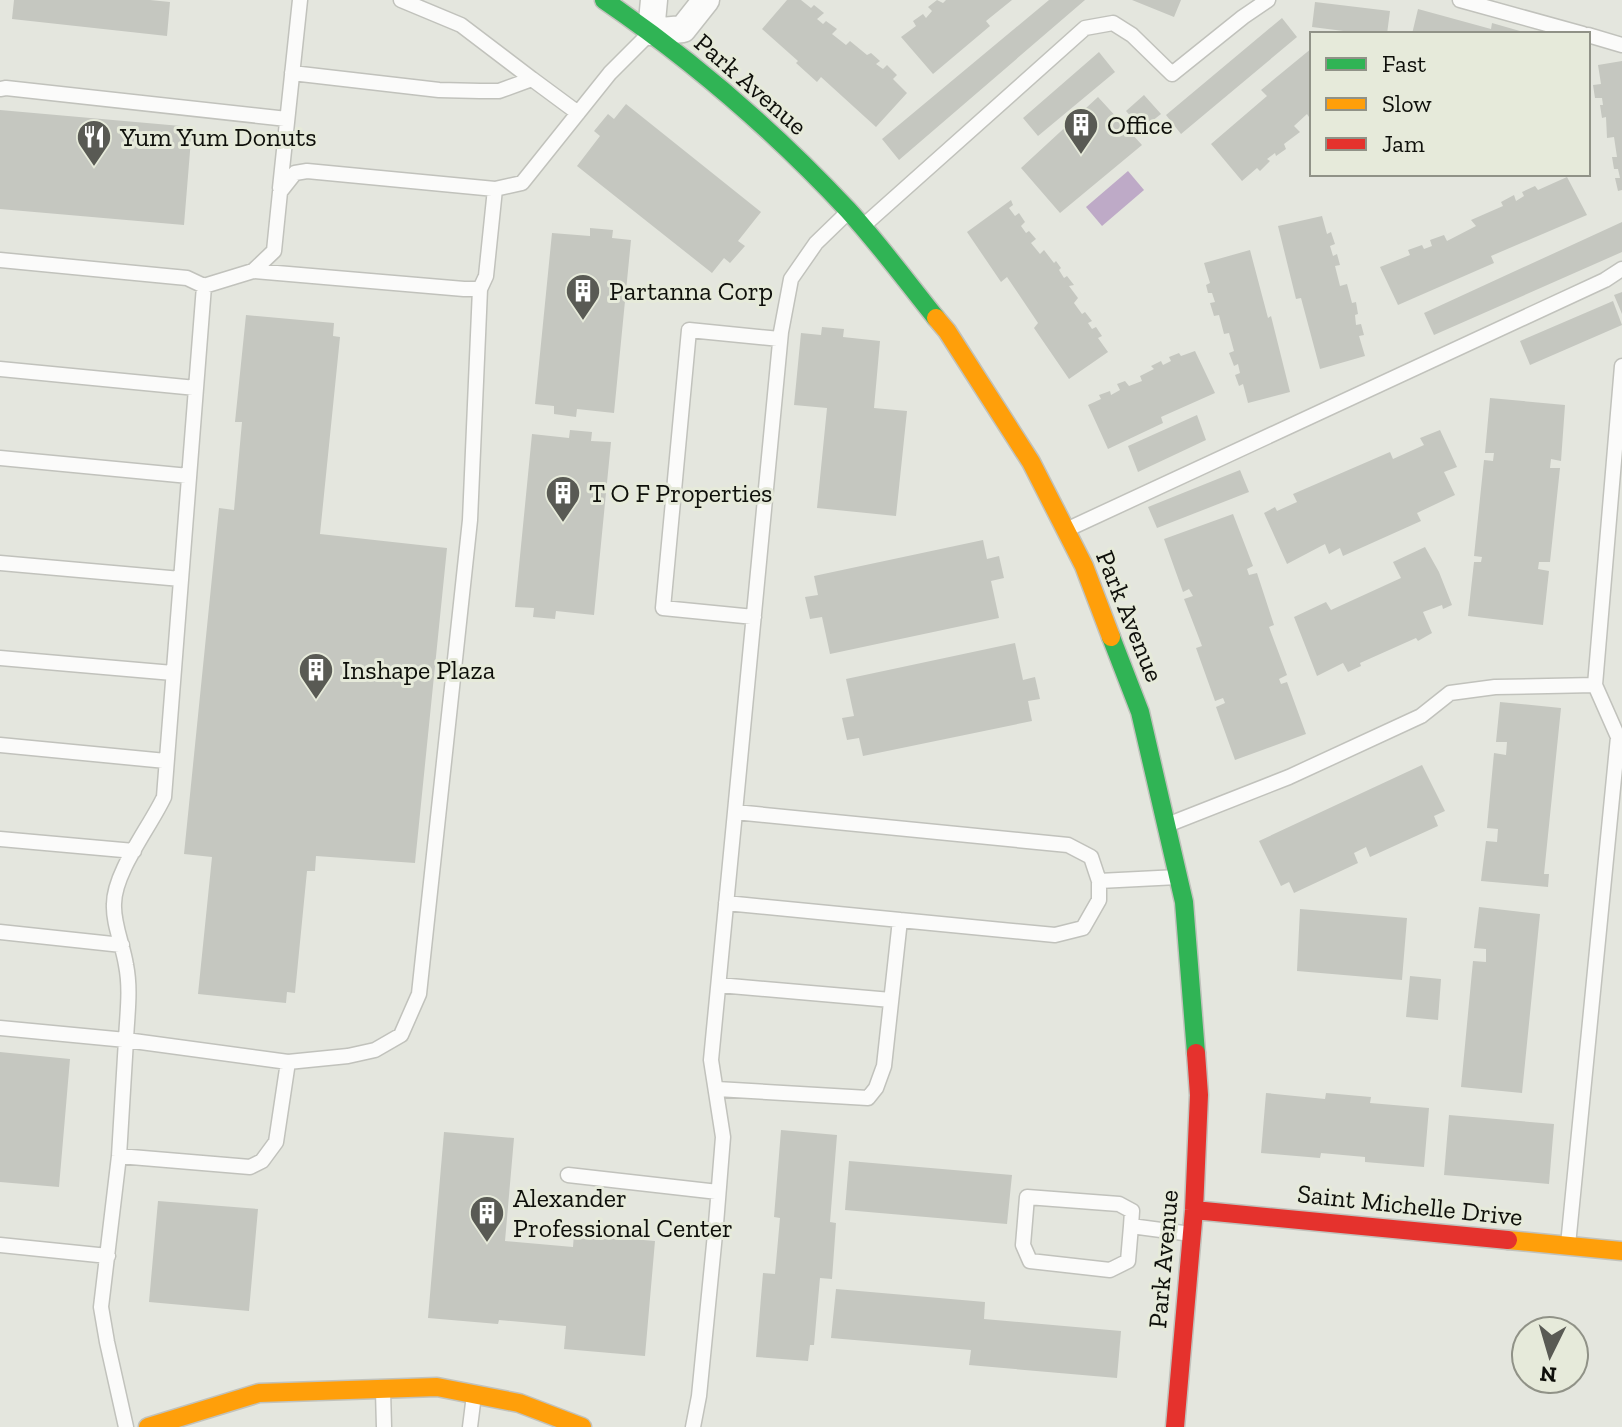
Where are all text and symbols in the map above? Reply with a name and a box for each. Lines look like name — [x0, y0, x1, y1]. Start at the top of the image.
street label: Park Avenue — [688, 26, 814, 142]
legend — [1310, 32, 1590, 176]
text: Fast — [1382, 49, 1426, 78]
text: Slow — [1382, 89, 1432, 118]
building icon: Office — [1062, 106, 1100, 156]
place label: Office — [1107, 109, 1173, 141]
restaurant icon: Yum Yum Donuts — [75, 118, 113, 168]
place label: Yum Yum Donuts — [119, 121, 317, 153]
text: Jam — [1382, 129, 1425, 158]
building icon: Partanna Corp — [564, 272, 602, 322]
place label: Partanna Corp — [609, 275, 773, 307]
building icon: T O F Properties — [544, 474, 582, 524]
place label: T O F Properties — [589, 477, 773, 509]
street label: Park Avenue — [1089, 546, 1171, 686]
building icon: Inshape Plaza — [297, 651, 335, 701]
place label: Inshape Plaza — [342, 654, 496, 686]
street label: Saint Michelle Drive — [1296, 1177, 1524, 1233]
place label: Alexander Professional Center — [513, 1182, 733, 1244]
street label: Park Avenue — [1141, 1188, 1185, 1330]
building icon: Alexander Professional Center — [468, 1194, 506, 1244]
north arrow — [1510, 1315, 1590, 1395]
text: N — [1539, 1360, 1558, 1389]

